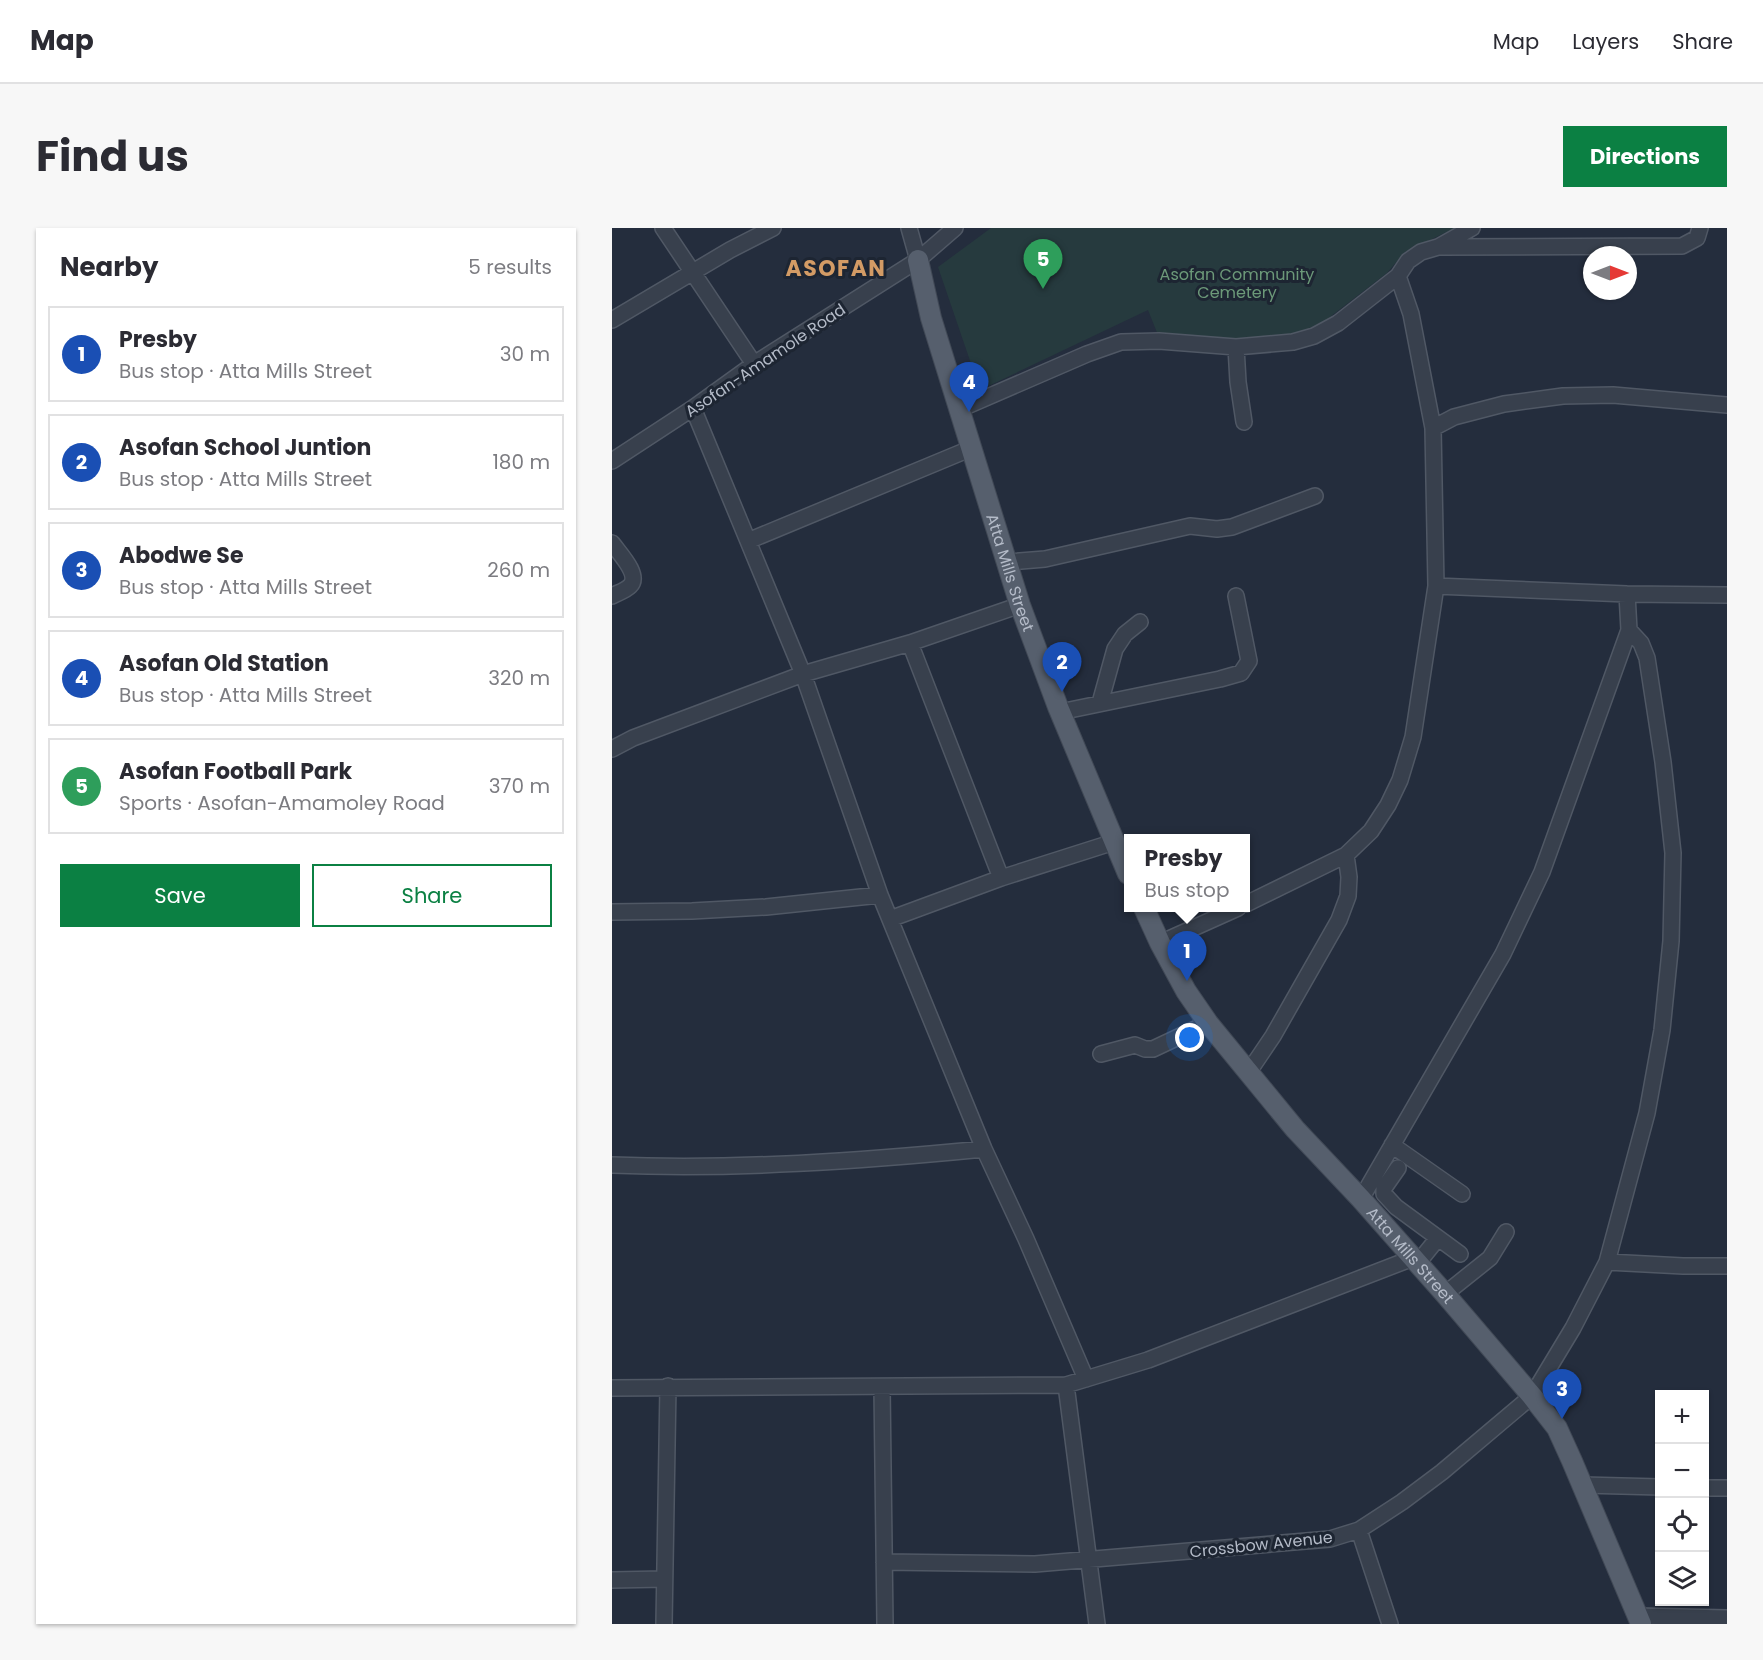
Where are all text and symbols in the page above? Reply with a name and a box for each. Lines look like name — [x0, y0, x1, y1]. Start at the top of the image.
text: Map — [30, 21, 94, 60]
text: Map — [1493, 27, 1539, 56]
text: Layers — [1572, 27, 1639, 56]
text: Share — [1672, 27, 1733, 56]
button: Directions — [1563, 126, 1727, 187]
text: Find us — [36, 127, 189, 186]
pin: 5 — [1024, 239, 1062, 289]
north arrow — [1583, 246, 1637, 300]
text: Nearby — [60, 249, 158, 285]
text: 5 results — [468, 253, 552, 281]
district label: ASOFAN — [786, 253, 886, 284]
park label: Asofan Community Cemetery — [1160, 263, 1314, 304]
street label: Asofan-Amamole Road — [680, 298, 850, 423]
text: Presby — [119, 324, 197, 355]
text: 1 — [78, 340, 85, 368]
text: 30 m — [500, 340, 550, 368]
text: Bus stop · Atta Mills Street — [119, 357, 372, 385]
pin: 4 — [950, 362, 988, 412]
text: Asofan School Juntion — [119, 432, 371, 463]
text: 2 — [76, 448, 87, 476]
text: 180 m — [492, 448, 550, 476]
text: Bus stop · Atta Mills Street — [119, 465, 372, 493]
street label: Atta Mills Street — [980, 511, 1040, 635]
text: Abodwe Se — [119, 540, 243, 571]
text: 3 — [75, 556, 88, 584]
text: 260 m — [487, 556, 550, 584]
text: Bus stop · Atta Mills Street — [119, 573, 372, 601]
pin: 2 — [1042, 642, 1082, 692]
text: Asofan Old Station — [119, 648, 329, 679]
text: 4 — [75, 664, 88, 692]
text: 320 m — [488, 664, 550, 692]
text: Bus stop · Atta Mills Street — [119, 681, 372, 709]
text: Asofan Football Park — [119, 756, 352, 787]
text: 5 — [75, 772, 88, 800]
text: 370 m — [489, 772, 550, 800]
text: Sports · Asofan-Amamoley Road — [119, 789, 445, 817]
popup — [1124, 834, 1250, 912]
text: Presby — [1145, 843, 1222, 874]
button: Save — [60, 864, 300, 927]
button: Share — [312, 864, 552, 927]
text: Bus stop — [1145, 876, 1229, 904]
pin: 1 — [1168, 932, 1206, 981]
your location — [1175, 1023, 1204, 1052]
street label: Atta Mills Street — [1361, 1202, 1460, 1309]
pin: 3 — [1542, 1370, 1582, 1419]
map controls — [1655, 1390, 1709, 1606]
button: + — [1655, 1390, 1709, 1444]
button: − — [1655, 1444, 1709, 1498]
button: locate — [1655, 1498, 1709, 1552]
street label: Crossbow Avenue — [1188, 1526, 1334, 1563]
button: layers — [1655, 1552, 1709, 1606]

